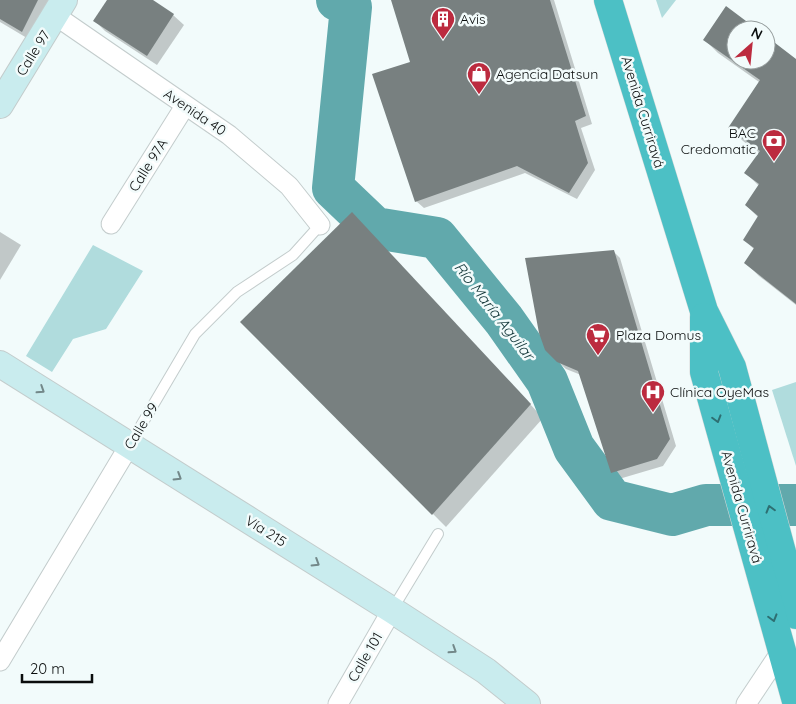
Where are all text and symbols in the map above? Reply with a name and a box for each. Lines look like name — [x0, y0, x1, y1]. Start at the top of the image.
building icon: Avis — [430, 6, 456, 40]
place label: Avis — [460, 10, 486, 28]
north arrow — [726, 20, 776, 70]
text: N — [748, 23, 766, 44]
street label: Calle 97 — [12, 27, 54, 79]
street label: Avenida Curriravá — [617, 54, 669, 170]
shop icon: Agencia Datsun — [466, 61, 492, 95]
place label: Agencia Datsun — [496, 65, 598, 83]
street label: Avenida 40 — [160, 85, 230, 139]
place label: BAC Credomatic — [681, 124, 756, 158]
bank icon: BAC Credomatic — [761, 128, 787, 162]
street label: Calle 97A — [125, 135, 171, 195]
water label: Río María Aguilar — [450, 258, 540, 365]
supermarket icon: Plaza Domus — [585, 322, 611, 356]
place label: Plaza Domus — [616, 326, 701, 344]
hospital icon: Clínica OyeMas — [640, 379, 666, 413]
place label: Clínica OyeMas — [670, 383, 769, 401]
one-way arrow — [35, 384, 45, 393]
street label: Calle 99 — [120, 399, 162, 453]
one-way arrow — [711, 414, 722, 423]
street label: Avenida Curriravá — [717, 449, 767, 565]
one-way arrow — [173, 470, 182, 480]
one-way arrow — [766, 506, 776, 514]
street label: Vía 215 — [242, 511, 290, 551]
one-way arrow — [311, 557, 320, 566]
one-way arrow — [767, 613, 777, 622]
street label: Calle 101 — [344, 629, 386, 685]
one-way arrow — [448, 644, 457, 653]
scale bar — [22, 652, 92, 684]
text: 20 m — [30, 659, 65, 678]

